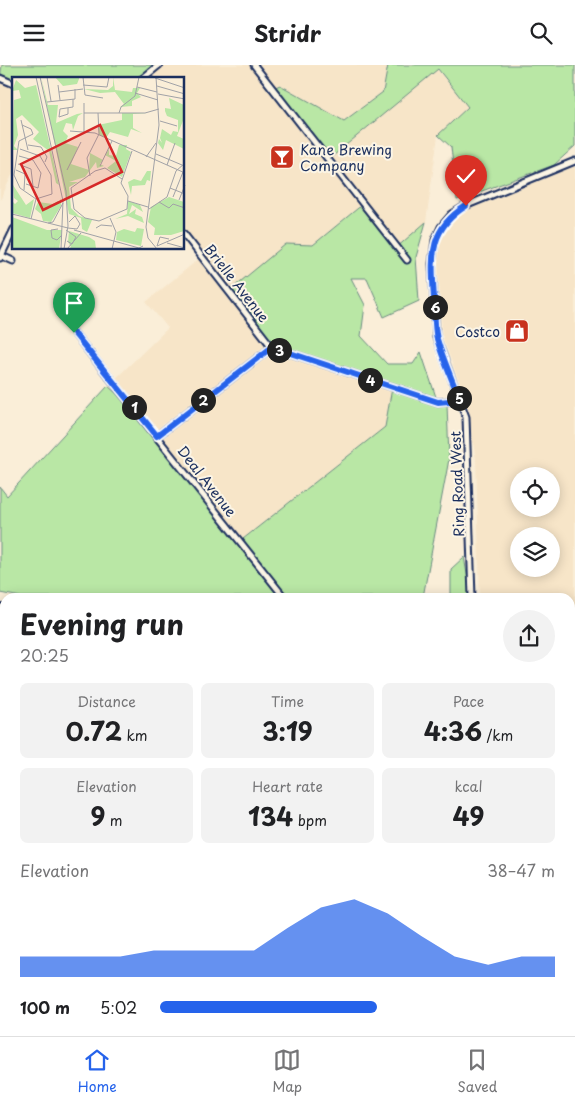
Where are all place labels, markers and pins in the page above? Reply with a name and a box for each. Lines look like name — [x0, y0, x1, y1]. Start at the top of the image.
place label: Kane Brewing Company — [300, 139, 392, 176]
bar icon: Kane Brewing Company — [269, 144, 295, 170]
pin — [445, 155, 487, 206]
pin — [53, 282, 95, 333]
pin: 6 — [422, 295, 448, 319]
shop icon: Costco — [504, 318, 530, 344]
place label: Costco — [455, 321, 500, 342]
pin: 3 — [266, 337, 292, 363]
pin: 4 — [358, 367, 382, 393]
pin: 5 — [446, 385, 472, 411]
pin: 2 — [190, 387, 216, 413]
pin: 1 — [122, 395, 146, 419]

